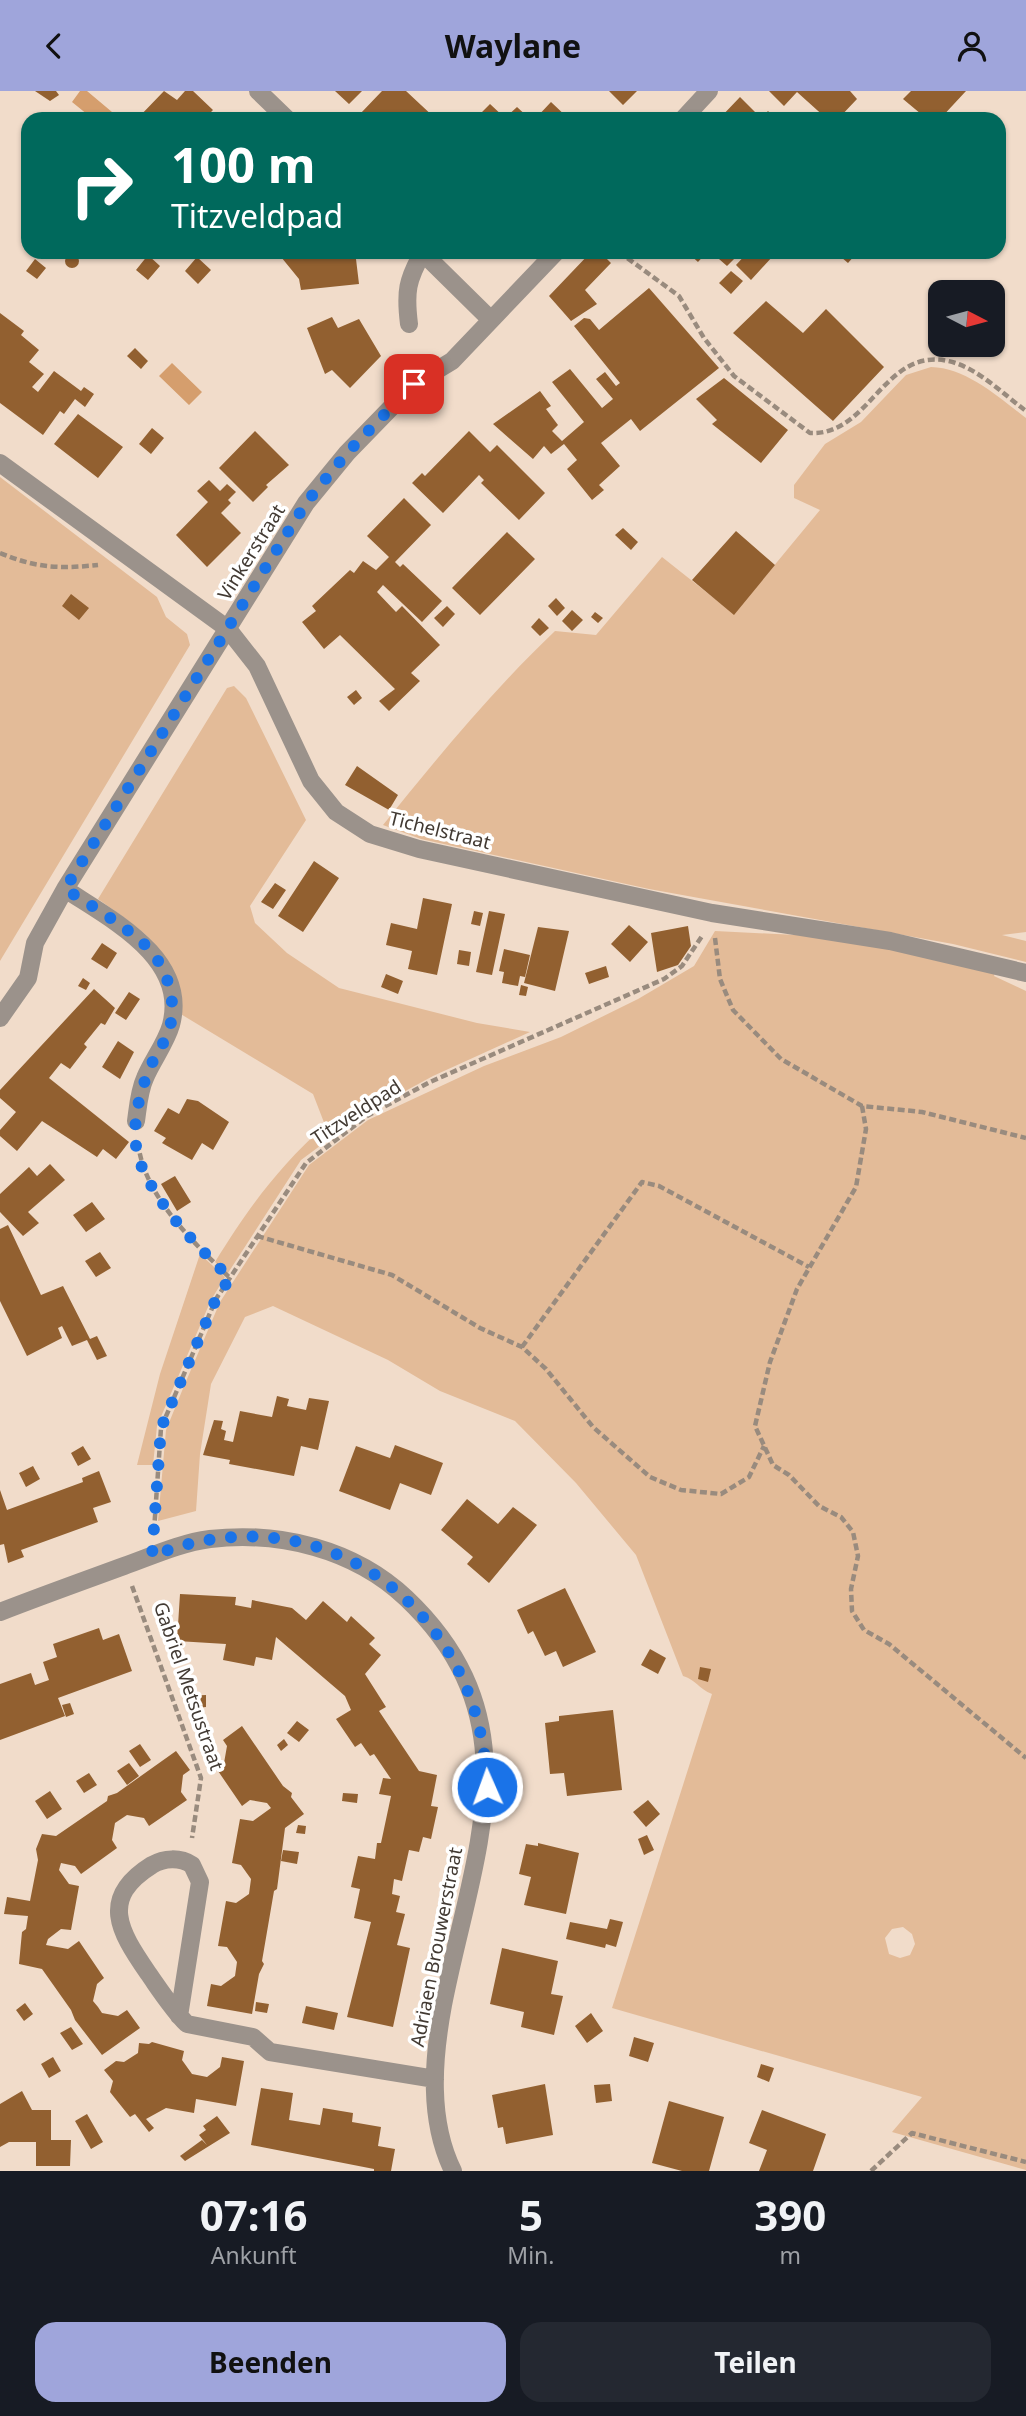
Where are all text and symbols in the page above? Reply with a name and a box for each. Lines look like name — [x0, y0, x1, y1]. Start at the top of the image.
text: Waylane — [445, 24, 581, 67]
icon: back — [35, 27, 73, 65]
icon: person — [953, 27, 991, 65]
text: 100 m — [171, 131, 316, 197]
icon: right — [56, 140, 147, 231]
text: Titzveldpad — [171, 194, 343, 237]
north arrow — [928, 280, 1004, 357]
map controls — [928, 280, 1005, 357]
pin — [384, 354, 444, 414]
icon: arrive — [395, 365, 433, 403]
street label: Vinkerstraat — [211, 499, 291, 605]
street label: Tichelstraat — [387, 805, 494, 855]
street label: Titzveldpad — [306, 1073, 406, 1151]
street label: Gabriel Metsustraat — [148, 1598, 230, 1774]
position arrow — [450, 1750, 524, 1824]
street label: Adriaen Brouwerstraat — [404, 1845, 468, 2049]
text: 07:16 — [200, 2186, 308, 2243]
text: 5 — [519, 2186, 543, 2243]
text: 390 — [754, 2186, 826, 2243]
text: Ankunft — [211, 2239, 297, 2271]
text: Min. — [507, 2239, 555, 2271]
text: m — [779, 2239, 801, 2271]
button: Beenden — [35, 2322, 506, 2402]
button: Teilen — [520, 2322, 991, 2402]

